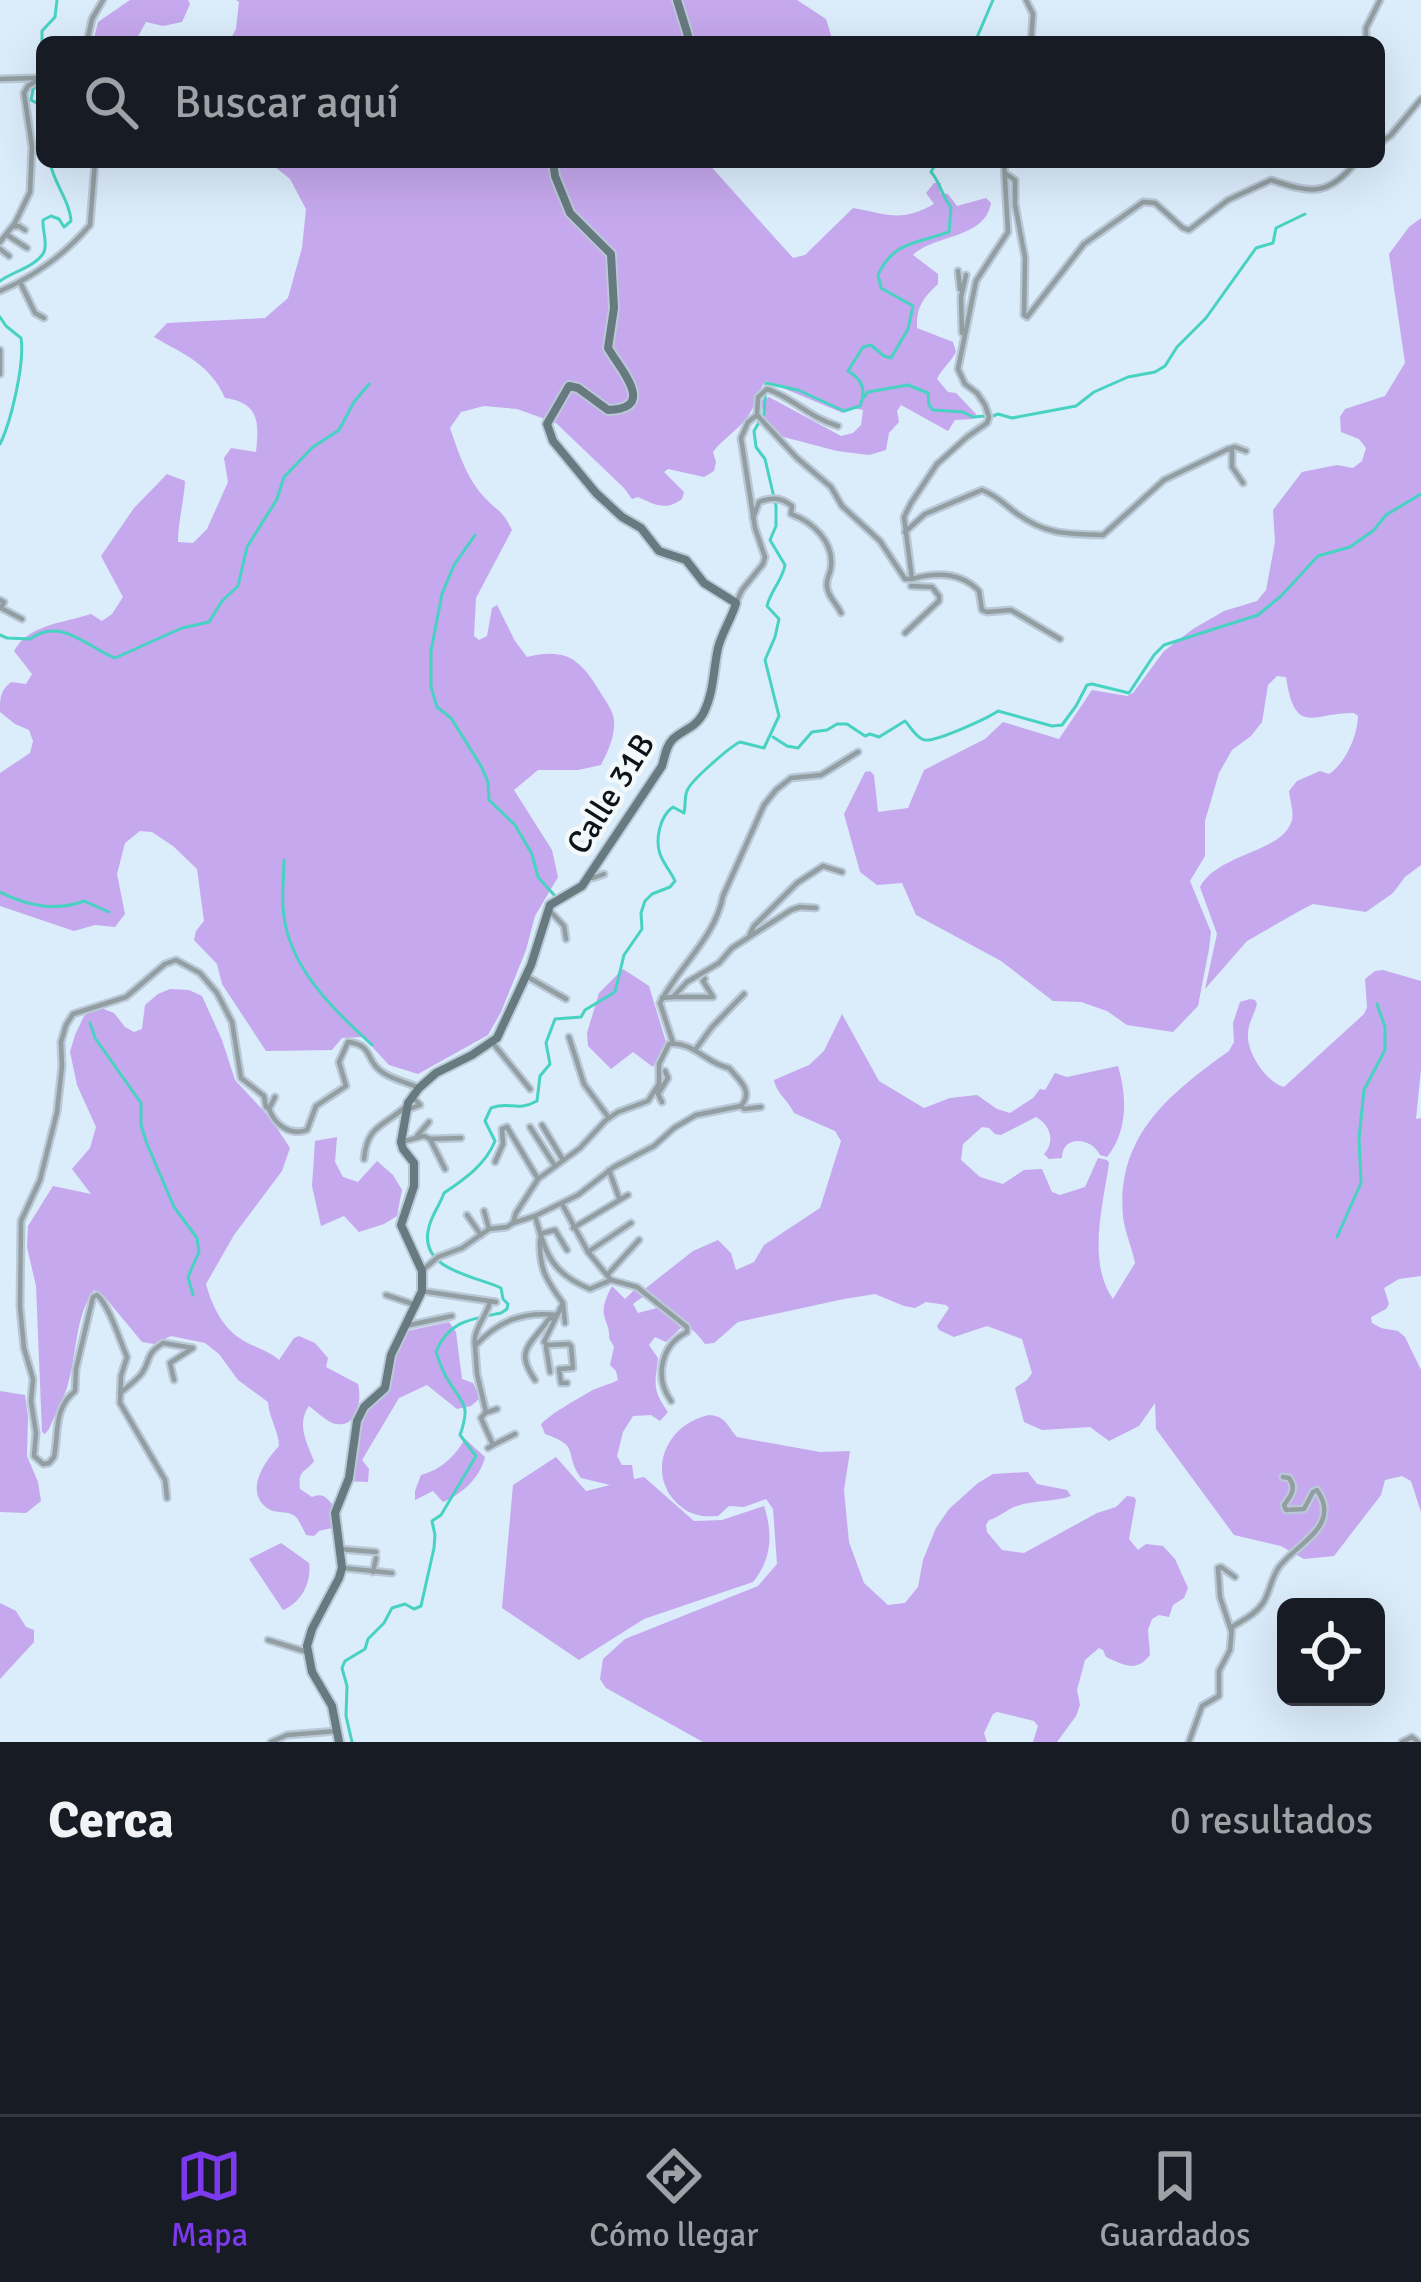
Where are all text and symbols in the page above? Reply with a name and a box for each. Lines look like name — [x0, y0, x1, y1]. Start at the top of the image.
search box — [36, 36, 1385, 168]
icon: search — [78, 69, 144, 135]
text: Buscar aquí — [174, 75, 399, 130]
street label: Calle 31B — [558, 726, 664, 862]
map controls — [1277, 1598, 1385, 1706]
button: locate — [1277, 1598, 1385, 1706]
text: Cerca — [48, 1789, 174, 1852]
text: 0 resultados — [1170, 1796, 1373, 1844]
tab: Mapa — [171, 2143, 248, 2256]
tab: Cómo llegar — [589, 2143, 758, 2256]
tab: Guardados — [1099, 2143, 1250, 2256]

